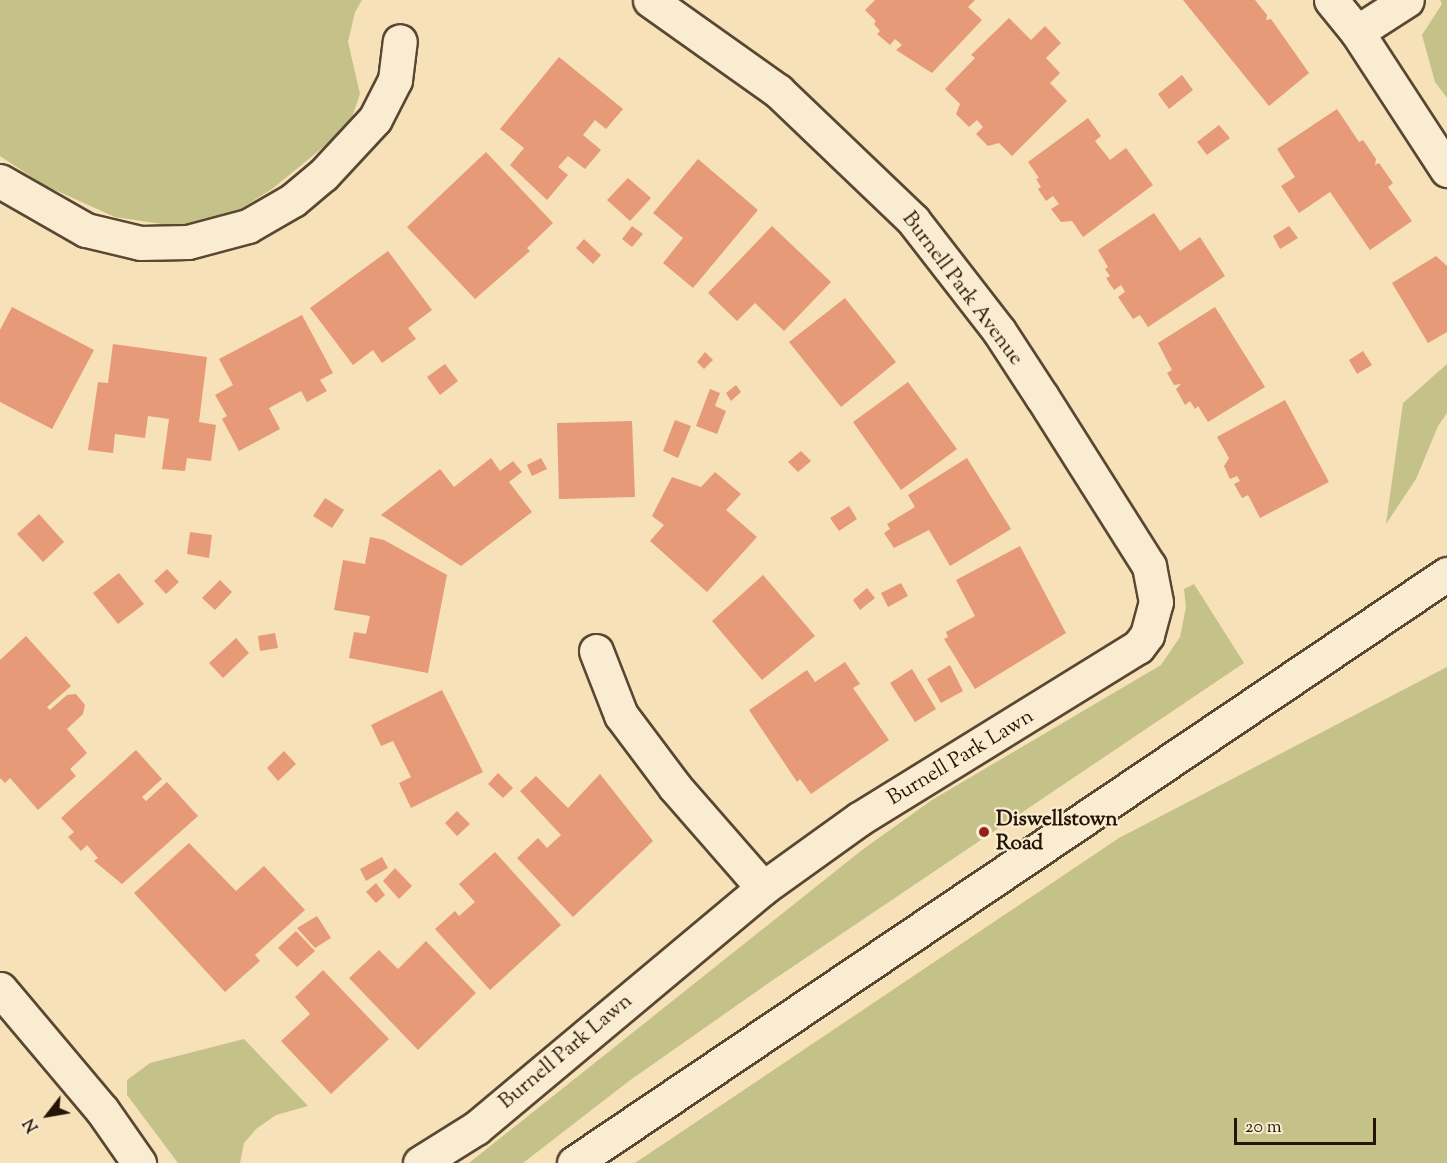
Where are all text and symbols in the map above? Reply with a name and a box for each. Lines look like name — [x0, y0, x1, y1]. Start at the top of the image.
street label: Burnell Park Avenue — [896, 207, 1028, 371]
street label: Burnell Park Lawn — [883, 704, 1039, 812]
place label: Diswellstown Road — [996, 807, 1118, 857]
marker: Diswellstown Road — [977, 825, 991, 839]
street label: Burnell Park Lawn — [494, 989, 638, 1115]
north arrow — [18, 1085, 78, 1145]
scale bar — [1237, 1106, 1380, 1144]
text: N — [19, 1113, 45, 1136]
text: 20 m — [1245, 1115, 1282, 1141]

